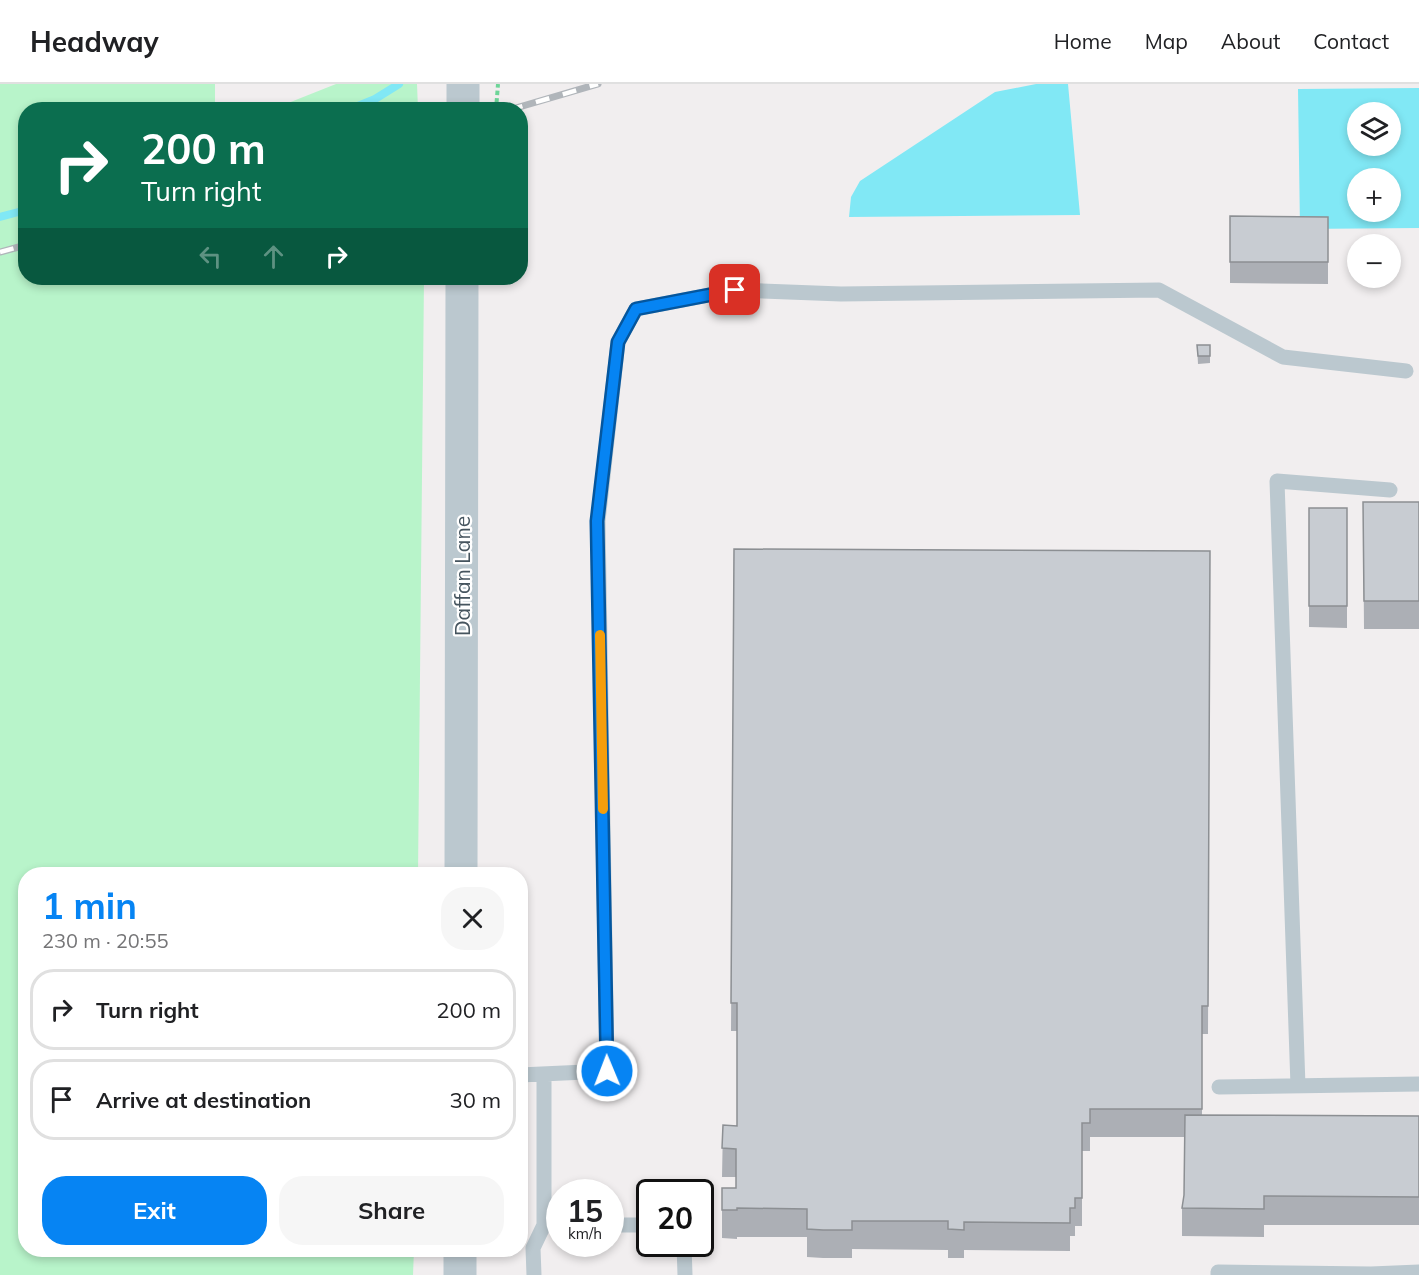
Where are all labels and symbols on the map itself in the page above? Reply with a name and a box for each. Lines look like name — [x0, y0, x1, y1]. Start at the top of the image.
pin — [709, 264, 760, 315]
street label: Daffan Lane — [449, 516, 475, 636]
position arrow — [575, 1039, 639, 1103]
speed limit sign: 20 — [636, 1179, 714, 1257]

